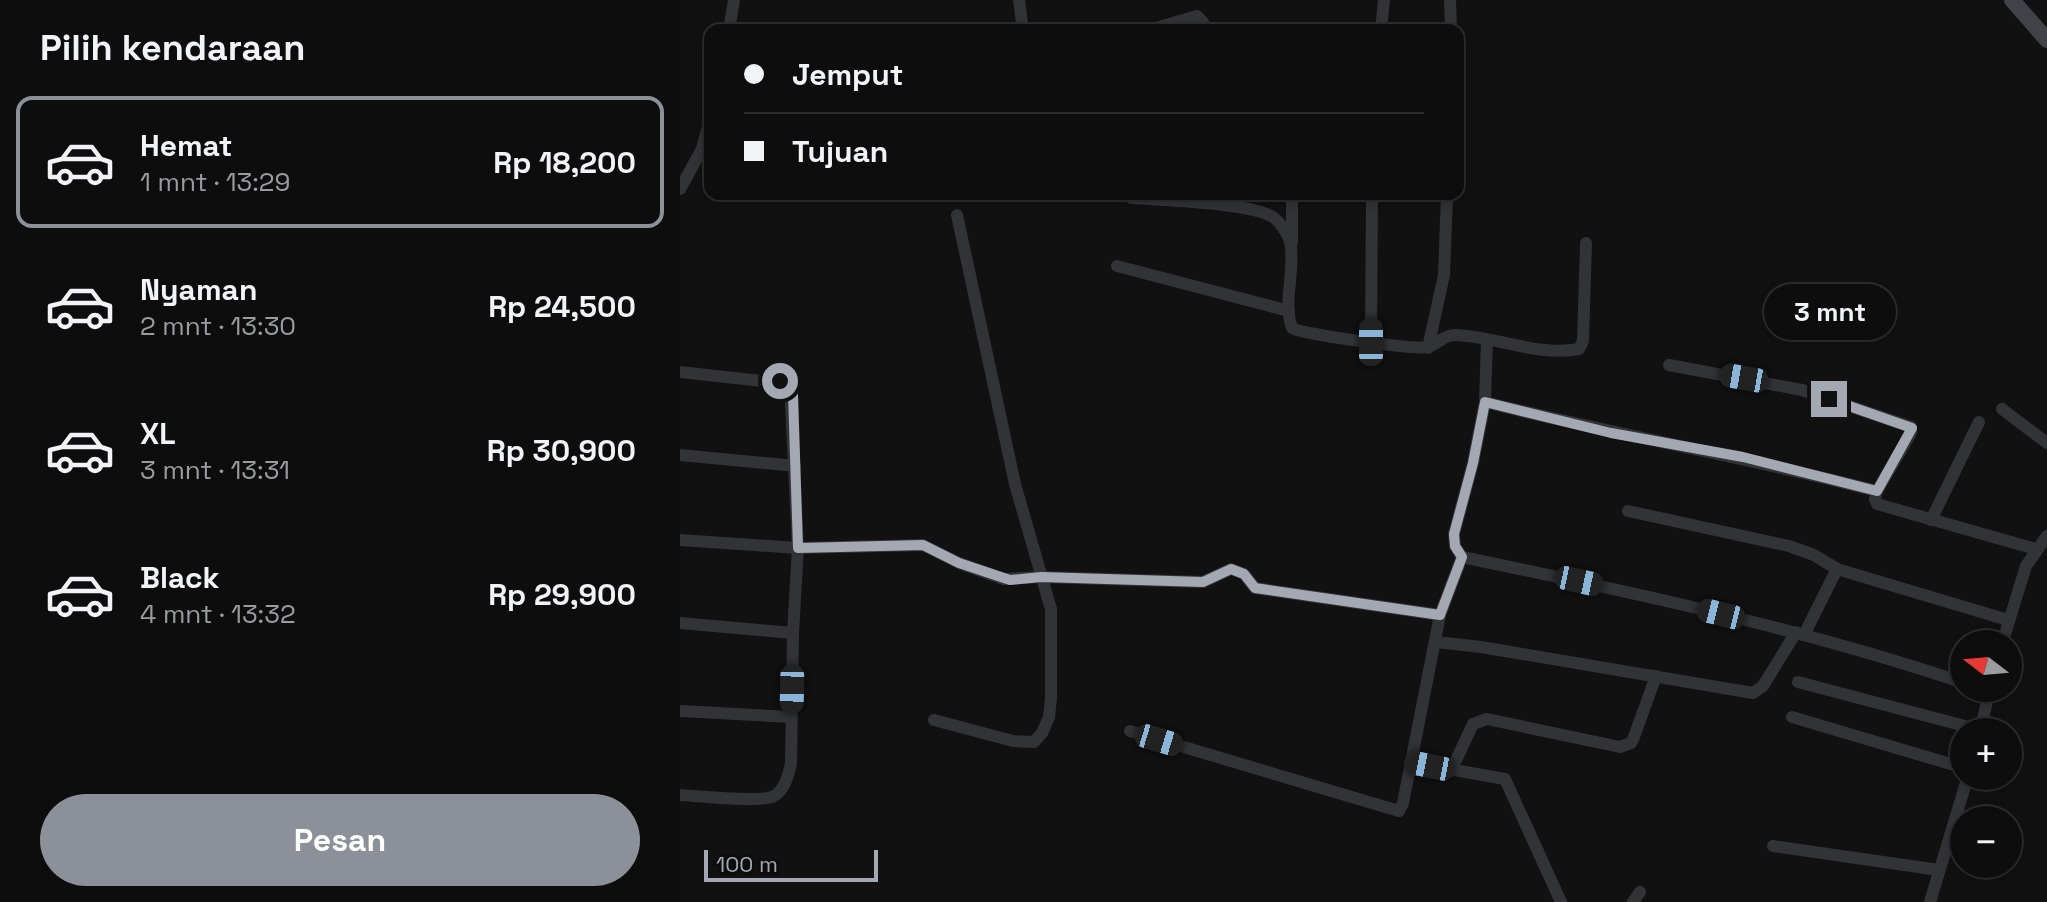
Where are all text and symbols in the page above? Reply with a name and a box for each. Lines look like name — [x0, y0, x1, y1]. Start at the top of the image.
text: Pilih kendaraan — [40, 25, 305, 71]
text: Jemput — [792, 55, 903, 94]
icon: car — [44, 126, 116, 198]
text: Hemat — [140, 126, 233, 165]
text: Tujuan — [792, 132, 888, 171]
text: Rp 18,200 — [493, 143, 636, 182]
text: 1 mnt · 13:29 — [140, 165, 290, 199]
icon: car — [44, 270, 116, 342]
text: Nyaman — [140, 270, 257, 309]
callout: 3 mnt — [1763, 283, 1895, 339]
text: Rp 24,500 — [488, 287, 636, 326]
text: 3 mnt — [1794, 295, 1866, 329]
text: 2 mnt · 13:30 — [140, 309, 296, 343]
car — [1359, 318, 1383, 366]
car — [1718, 362, 1770, 394]
route start — [762, 363, 798, 399]
route end — [1811, 381, 1847, 417]
icon: car — [44, 414, 116, 486]
text: XL — [140, 414, 176, 453]
text: Rp 30,900 — [487, 431, 636, 470]
text: 3 mnt · 13:31 — [140, 453, 290, 487]
icon: car — [44, 558, 116, 630]
text: Black — [140, 558, 219, 597]
car — [1553, 564, 1605, 598]
text: Rp 29,900 — [488, 575, 636, 614]
text: 4 mnt · 13:32 — [140, 597, 296, 631]
car — [1695, 597, 1747, 631]
north arrow — [1950, 630, 2022, 702]
map controls — [1950, 630, 2022, 878]
car — [780, 665, 804, 713]
button: + — [1950, 718, 2022, 790]
car — [1133, 722, 1185, 758]
car — [1404, 750, 1456, 782]
button: Pesan — [40, 794, 640, 886]
button: − — [1950, 806, 2022, 878]
scale bar — [704, 846, 878, 882]
text: 100 m — [716, 850, 778, 878]

